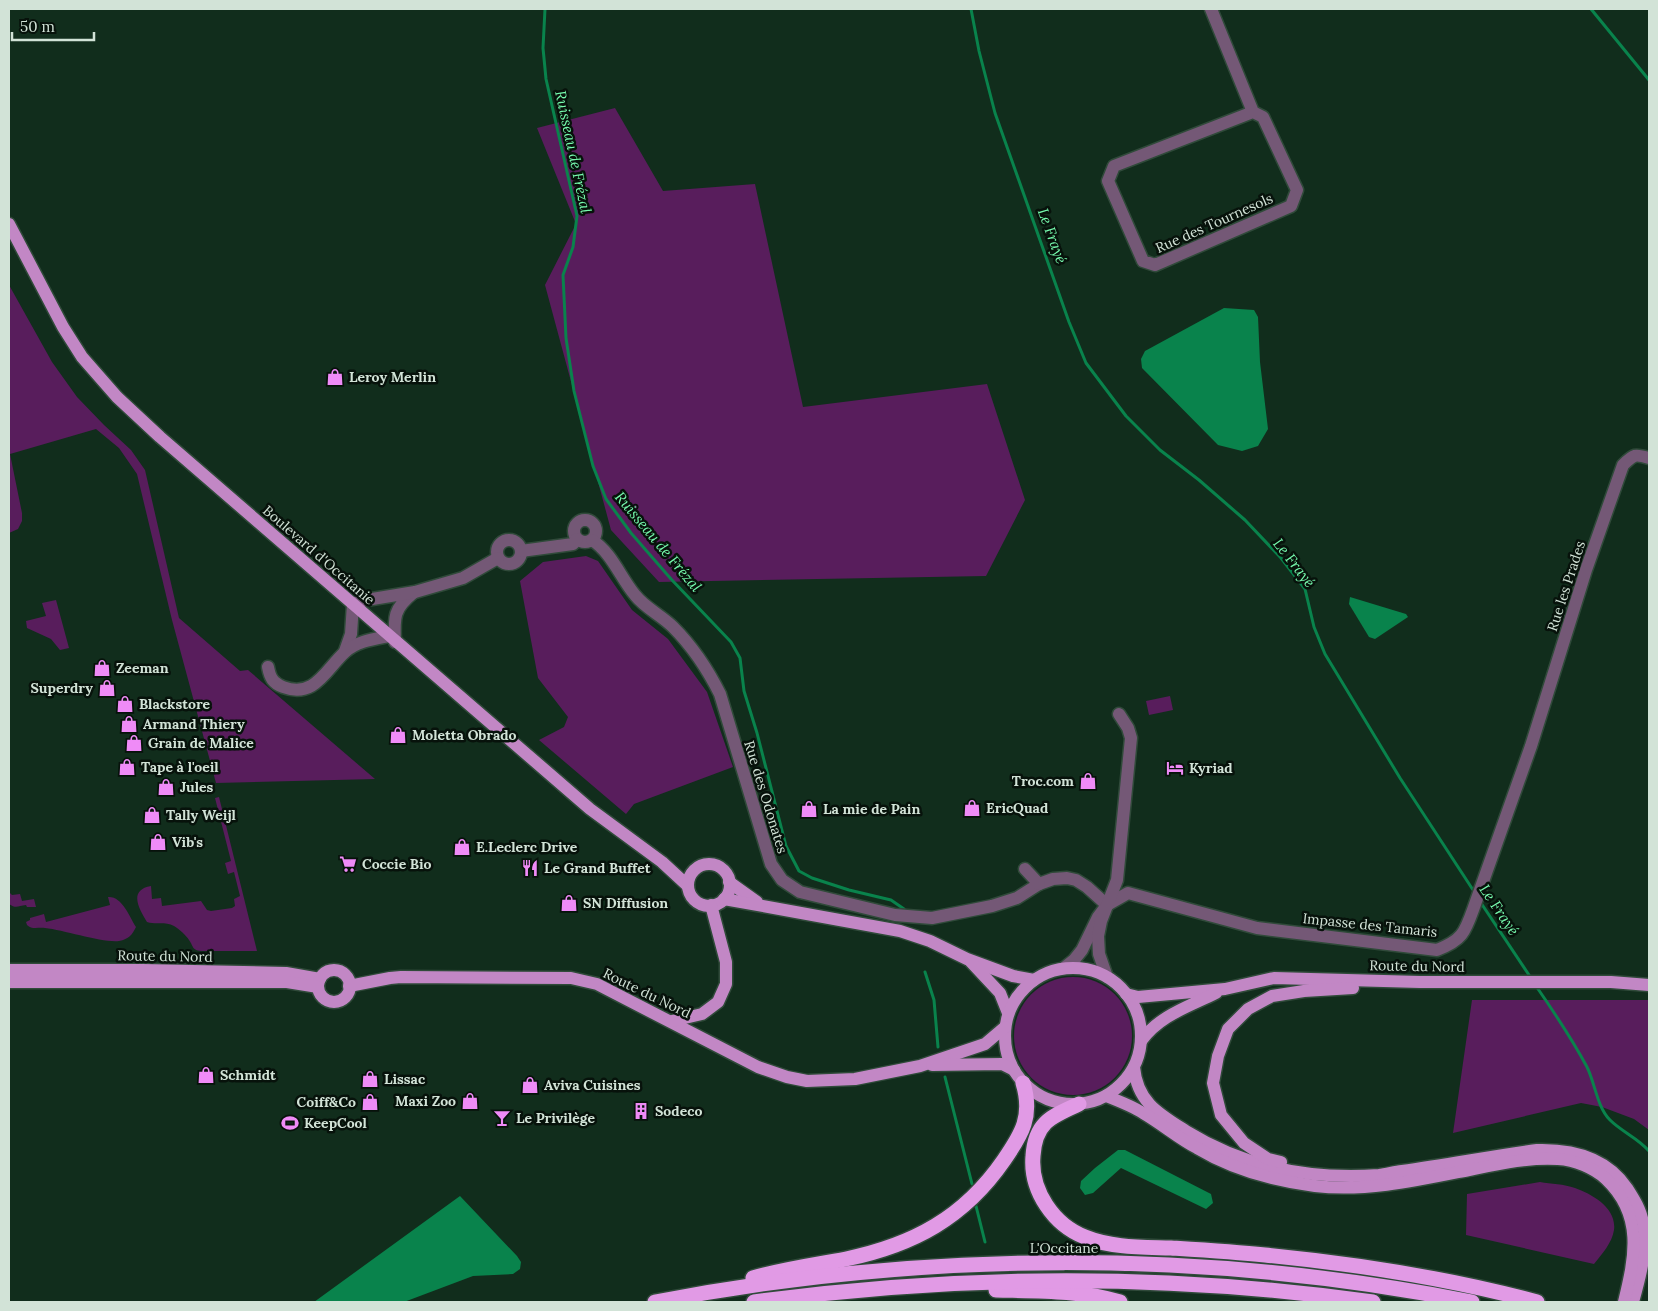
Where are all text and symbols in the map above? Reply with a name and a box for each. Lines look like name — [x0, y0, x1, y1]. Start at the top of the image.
scale bar — [12, 10, 95, 42]
text: 50 m — [20, 17, 55, 36]
water label: Ruisseau de Frézal — [551, 89, 596, 216]
street label: Rue des Tournesols — [1153, 189, 1275, 257]
water label: Le Frayé — [1034, 206, 1071, 266]
shop icon: Leroy Merlin — [325, 367, 345, 387]
place label: Leroy Merlin — [349, 368, 436, 386]
water label: Ruisseau de Frézal — [611, 488, 706, 596]
street label: Boulevard d'Occitanie — [259, 501, 379, 609]
water label: Le Frayé — [1269, 534, 1320, 591]
street label: Rue les Prades — [1543, 538, 1589, 634]
shop icon: Zeeman — [92, 658, 112, 678]
place label: Zeeman — [116, 659, 169, 677]
shop icon: Superdry — [97, 678, 117, 698]
place label: Superdry — [31, 679, 93, 697]
shop icon: Blackstore — [115, 694, 135, 714]
place label: Blackstore — [139, 695, 210, 713]
shop icon: Armand Thiery — [119, 714, 139, 734]
place label: Armand Thiery — [143, 715, 245, 733]
shop icon: Moletta Obrado — [388, 725, 408, 745]
place label: Moletta Obrado — [412, 726, 517, 744]
shop icon: Grain de Malice — [124, 733, 144, 753]
place label: Grain de Malice — [148, 734, 254, 752]
street label: Rue des Odonates — [740, 738, 792, 856]
shop icon: Tape à l'oeil — [117, 757, 137, 777]
place label: Tape à l'oeil — [141, 758, 219, 776]
hotel icon: Kyriad — [1165, 758, 1185, 778]
place label: Kyriad — [1189, 759, 1233, 777]
shop icon: Troc.com — [1078, 771, 1098, 791]
place label: Troc.com — [1012, 772, 1074, 790]
shop icon: Jules — [156, 777, 176, 797]
place label: Jules — [180, 778, 214, 796]
shop icon: EricQuad — [962, 798, 982, 818]
shop icon: La mie de Pain — [799, 799, 819, 819]
place label: EricQuad — [986, 799, 1048, 817]
place label: La mie de Pain — [823, 800, 920, 818]
shop icon: Tally Weijl — [142, 805, 162, 825]
place label: Tally Weijl — [166, 806, 237, 824]
shop icon: Vib's — [148, 832, 168, 852]
place label: Vib's — [172, 833, 203, 851]
shop icon: E.Leclerc Drive — [452, 837, 472, 857]
place label: E.Leclerc Drive — [476, 838, 578, 856]
supermarket icon: Coccie Bio — [338, 854, 358, 874]
place label: Coccie Bio — [362, 855, 432, 873]
restaurant icon: Le Grand Buffet — [520, 858, 540, 878]
place label: Le Grand Buffet — [544, 859, 651, 877]
water label: Le Frayé — [1475, 881, 1523, 939]
shop icon: SN Diffusion — [559, 893, 579, 913]
place label: SN Diffusion — [583, 894, 668, 912]
street label: Impasse des Tamaris — [1302, 909, 1438, 941]
street label: Route du Nord — [117, 946, 213, 966]
street label: Route du Nord — [1369, 956, 1465, 976]
street label: Route du Nord — [600, 964, 694, 1022]
shop icon: Schmidt — [196, 1065, 216, 1085]
place label: Schmidt — [220, 1066, 276, 1084]
shop icon: Lissac — [360, 1069, 380, 1089]
place label: Lissac — [384, 1070, 426, 1088]
shop icon: Aviva Cuisines — [520, 1075, 540, 1095]
place label: Aviva Cuisines — [544, 1076, 641, 1094]
shop icon: Maxi Zoo — [460, 1091, 480, 1111]
shop icon: Coiff&Co — [360, 1092, 380, 1112]
place label: Maxi Zoo — [395, 1092, 456, 1110]
place label: Coiff&Co — [297, 1093, 356, 1111]
building icon: Sodeco — [631, 1101, 651, 1121]
place label: Sodeco — [655, 1102, 702, 1120]
bar icon: Le Privilège — [492, 1108, 512, 1128]
place label: Le Privilège — [516, 1109, 596, 1127]
sports icon: KeepCool — [280, 1113, 300, 1133]
place label: KeepCool — [304, 1114, 367, 1132]
street label: L'Occitane — [1030, 1239, 1099, 1257]

